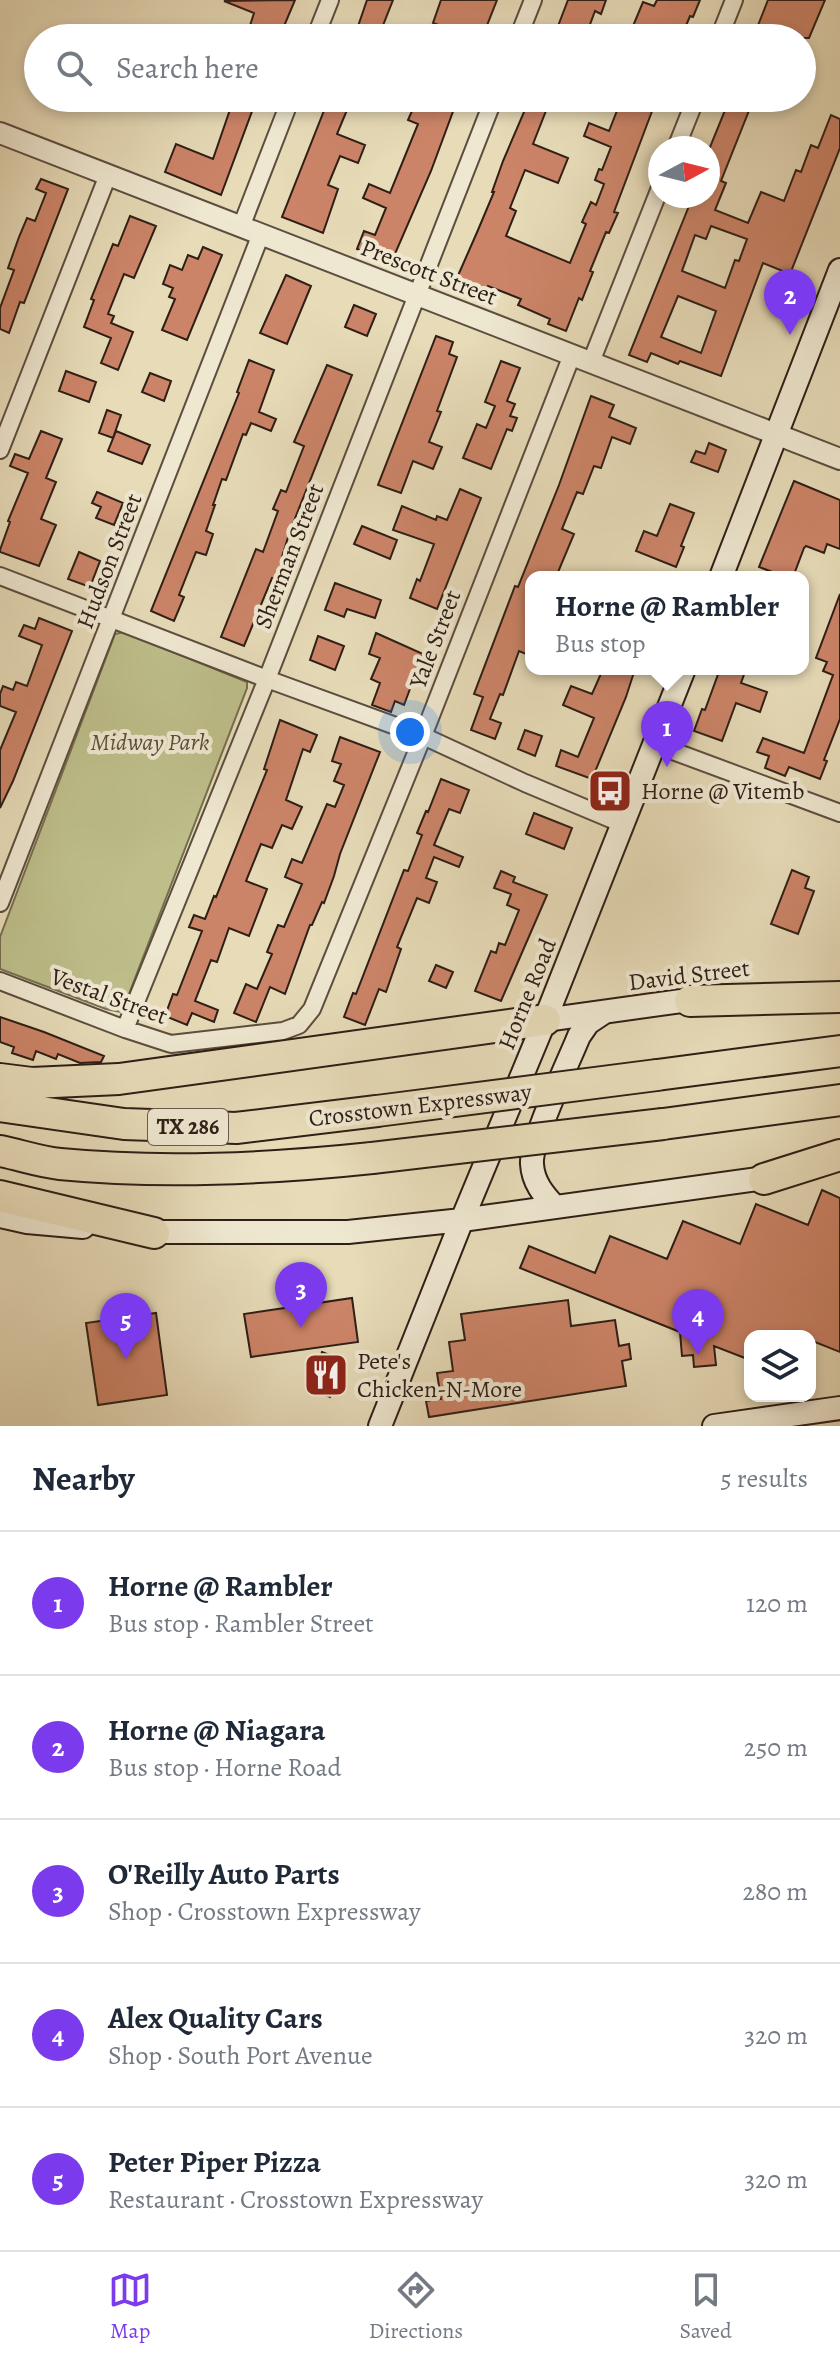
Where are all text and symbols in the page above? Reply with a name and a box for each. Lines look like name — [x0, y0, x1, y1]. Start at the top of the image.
search box — [24, 24, 816, 112]
icon: search — [52, 46, 96, 90]
text: Search here — [116, 48, 259, 88]
north arrow — [648, 136, 720, 208]
street label: Prescott Street — [356, 231, 502, 313]
pin: 2 — [764, 269, 816, 335]
street label: Sherman Street — [247, 479, 331, 633]
street label: Hudson Street — [69, 489, 149, 633]
popup — [525, 571, 809, 675]
street label: Yale Street — [401, 585, 468, 694]
text: Horne @ Rambler — [555, 586, 779, 626]
text: Bus stop — [555, 626, 646, 661]
pin: 1 — [641, 701, 693, 767]
your location — [390, 712, 430, 752]
park label: Midway Park — [90, 726, 210, 758]
bus stop icon: Horne @ Vitemb — [586, 767, 634, 815]
place label: Horne @ Vitemb — [641, 775, 804, 807]
street label: Horne Road — [490, 933, 564, 1054]
street label: David Street — [627, 952, 751, 998]
street label: Vestal Street — [45, 960, 172, 1032]
street label: Crosstown Expressway — [307, 1075, 534, 1135]
road number: TX 286 — [148, 1109, 228, 1145]
pin: 3 — [275, 1262, 327, 1328]
pin: 4 — [672, 1289, 724, 1355]
pin: 5 — [100, 1293, 152, 1359]
map controls — [744, 1330, 816, 1402]
button: layers — [744, 1330, 816, 1402]
place label: Pete's Chicken-N-More — [357, 1345, 522, 1405]
restaurant icon: Pete's Chicken-N-More — [302, 1351, 350, 1399]
text: Nearby — [32, 1455, 135, 1502]
text: 5 results — [720, 1461, 808, 1496]
text: Horne @ Rambler — [108, 1566, 333, 1606]
text: 1 — [53, 1586, 63, 1621]
text: 120 m — [746, 1586, 808, 1621]
text: Bus stop · Rambler Street — [108, 1606, 374, 1641]
text: Horne @ Niagara — [108, 1710, 326, 1750]
text: 2 — [52, 1730, 64, 1765]
text: 250 m — [744, 1730, 808, 1765]
text: Bus stop · Horne Road — [108, 1750, 342, 1785]
text: O'Reilly Auto Parts — [108, 1854, 340, 1894]
text: 3 — [52, 1874, 64, 1909]
text: 280 m — [742, 1874, 808, 1909]
text: Shop · Crosstown Expressway — [108, 1894, 421, 1929]
text: Alex Quality Cars — [108, 1998, 323, 2038]
text: 4 — [52, 2018, 64, 2053]
text: 320 m — [744, 2018, 808, 2053]
text: Shop · South Port Avenue — [108, 2038, 373, 2073]
text: Peter Piper Pizza — [108, 2142, 321, 2182]
text: 5 — [52, 2162, 64, 2197]
text: 320 m — [744, 2162, 808, 2197]
text: Restaurant · Crosstown Expressway — [108, 2182, 483, 2217]
tab: Map — [108, 2268, 152, 2346]
tab: Directions — [369, 2268, 463, 2346]
tab: Saved — [680, 2268, 732, 2346]

